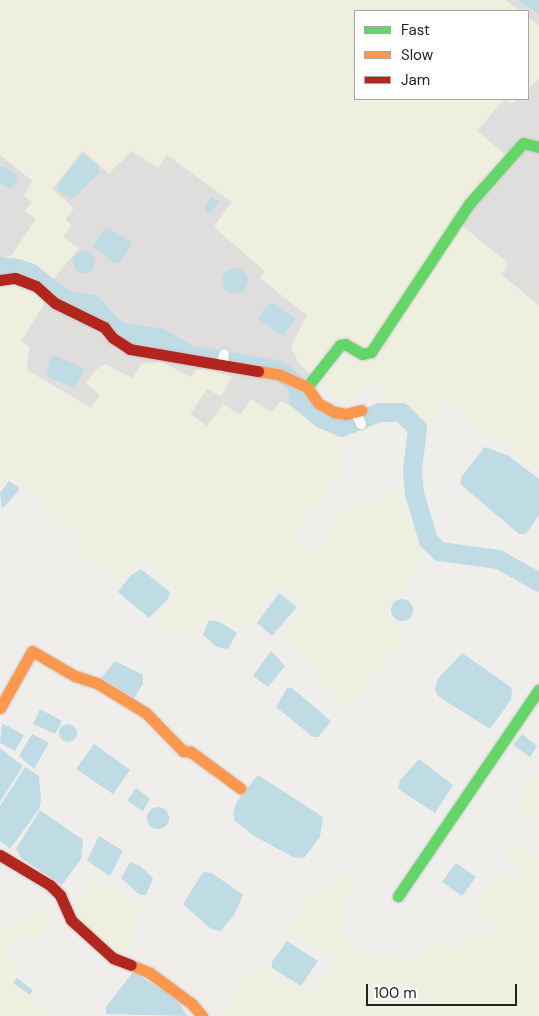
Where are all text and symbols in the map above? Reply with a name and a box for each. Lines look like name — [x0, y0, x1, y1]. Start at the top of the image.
legend — [354, 10, 529, 100]
text: Fast — [401, 20, 430, 40]
text: Slow — [401, 45, 433, 65]
text: Jam — [401, 70, 430, 90]
scale bar — [369, 974, 520, 1006]
text: 100 m — [374, 983, 417, 1003]

